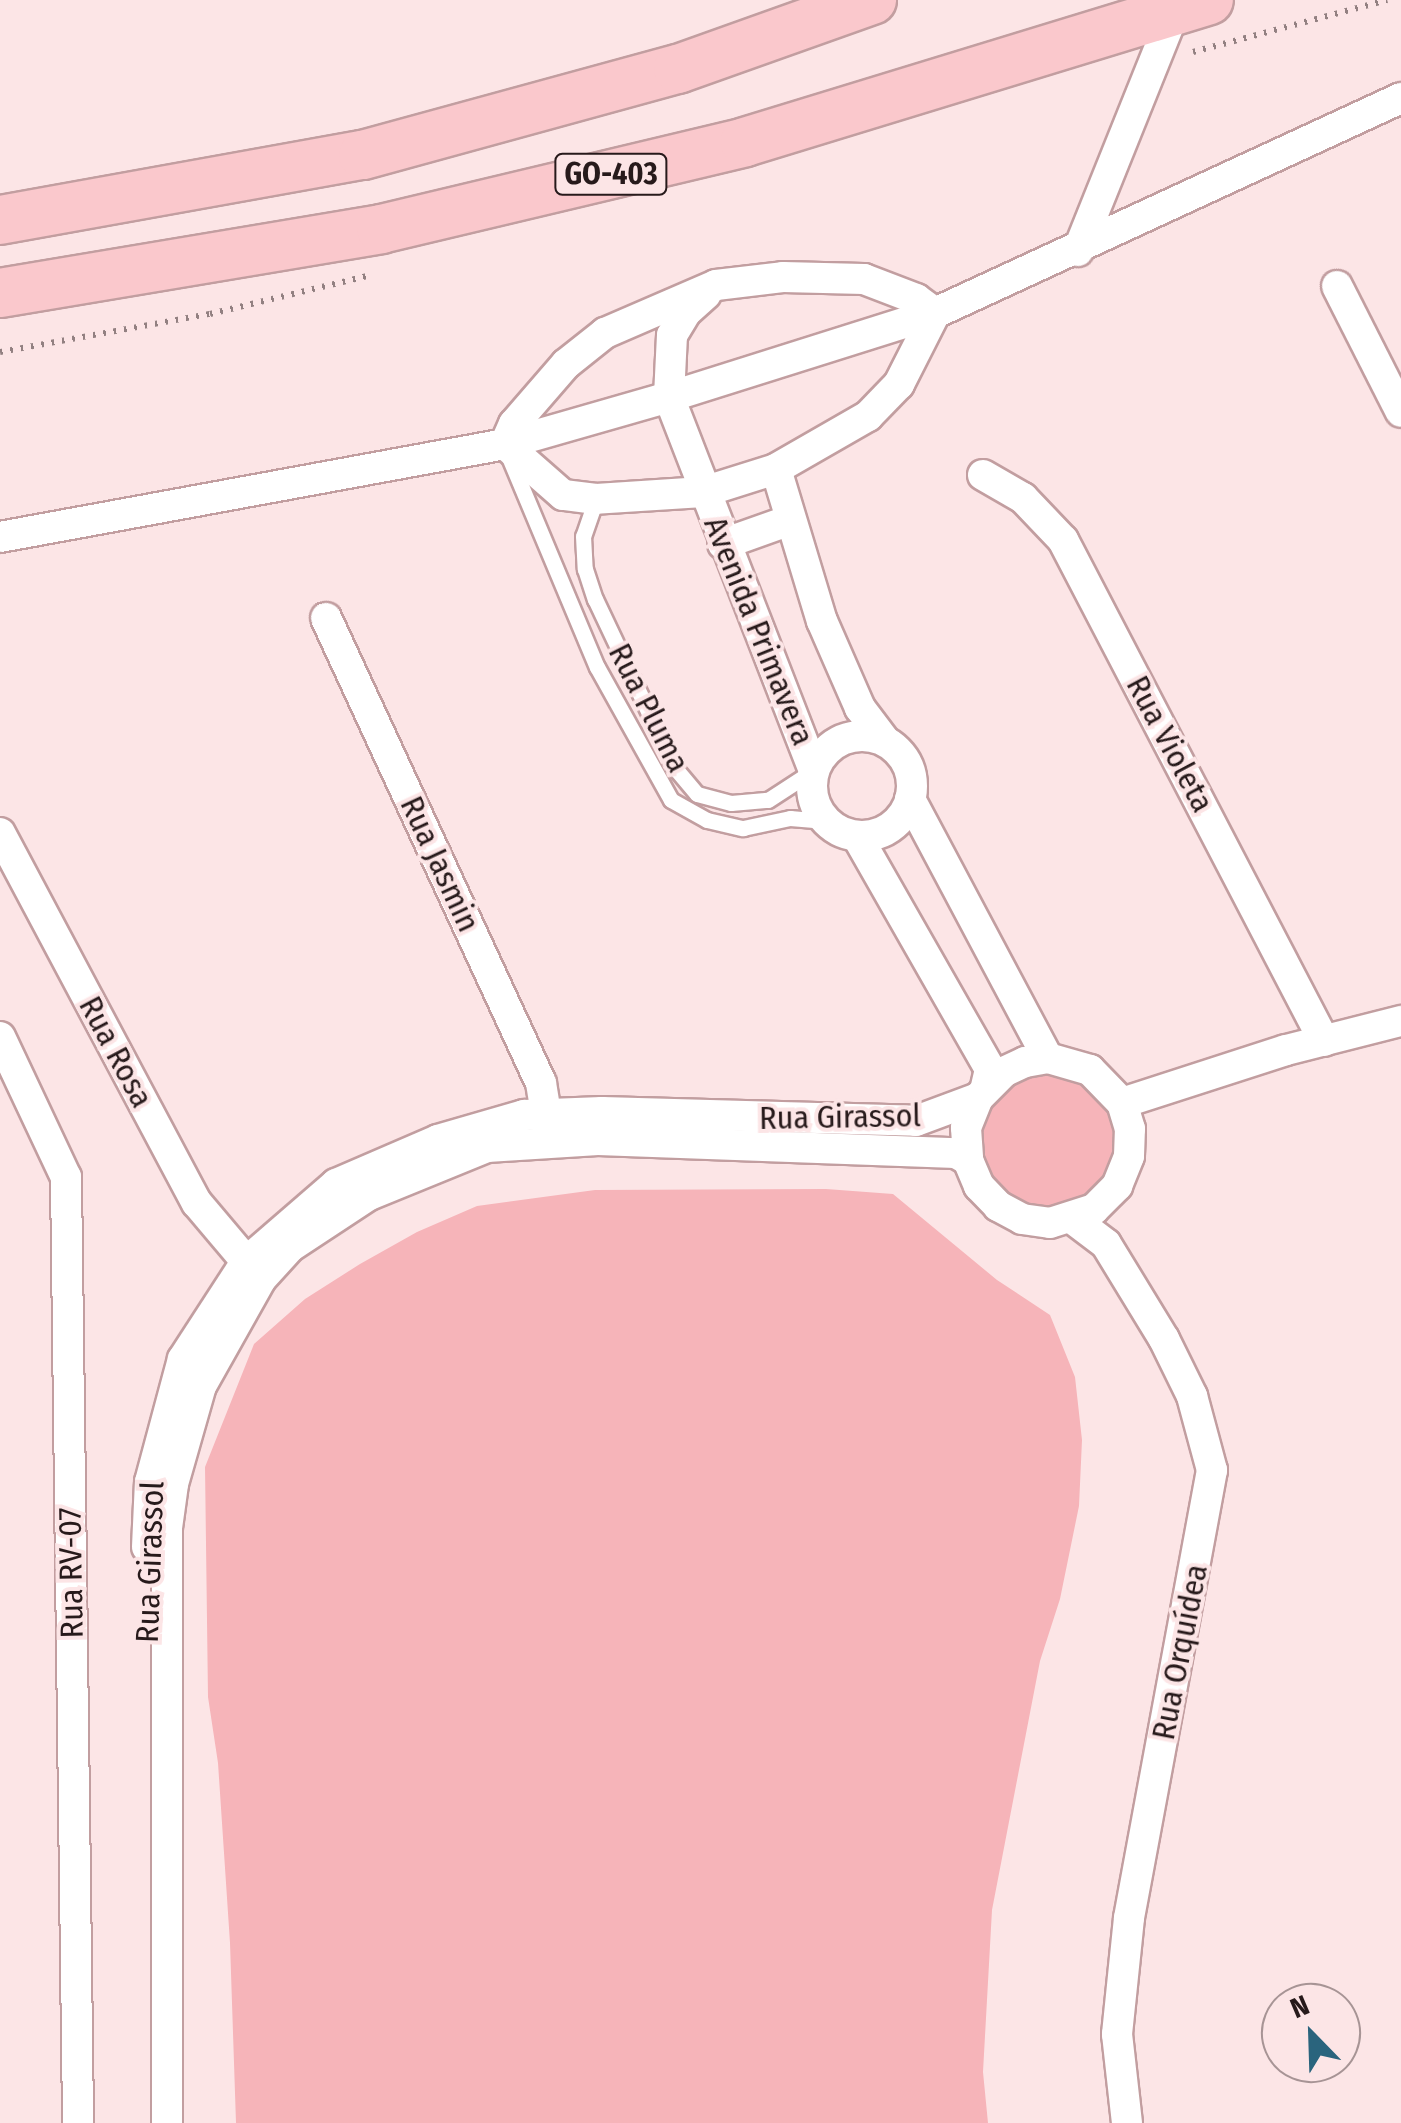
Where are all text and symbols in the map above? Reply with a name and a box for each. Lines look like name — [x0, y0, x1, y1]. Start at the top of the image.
road number: GO-403 — [554, 149, 668, 199]
street label: Avenida Primavera — [696, 511, 822, 751]
street label: Rua Pluma — [600, 637, 698, 779]
street label: Rua Violeta — [1118, 669, 1222, 819]
street label: Rua Jasmin — [392, 790, 488, 938]
street label: Rua Rosa — [71, 990, 161, 1114]
street label: Rua Girassol — [759, 1096, 921, 1138]
street label: Rua Girassol — [128, 1481, 172, 1643]
street label: Rua RV-07 — [51, 1507, 91, 1639]
street label: Rua Orquídea — [1144, 1561, 1216, 1743]
north arrow — [1261, 1983, 1361, 2083]
text: N — [1286, 1988, 1314, 2025]

